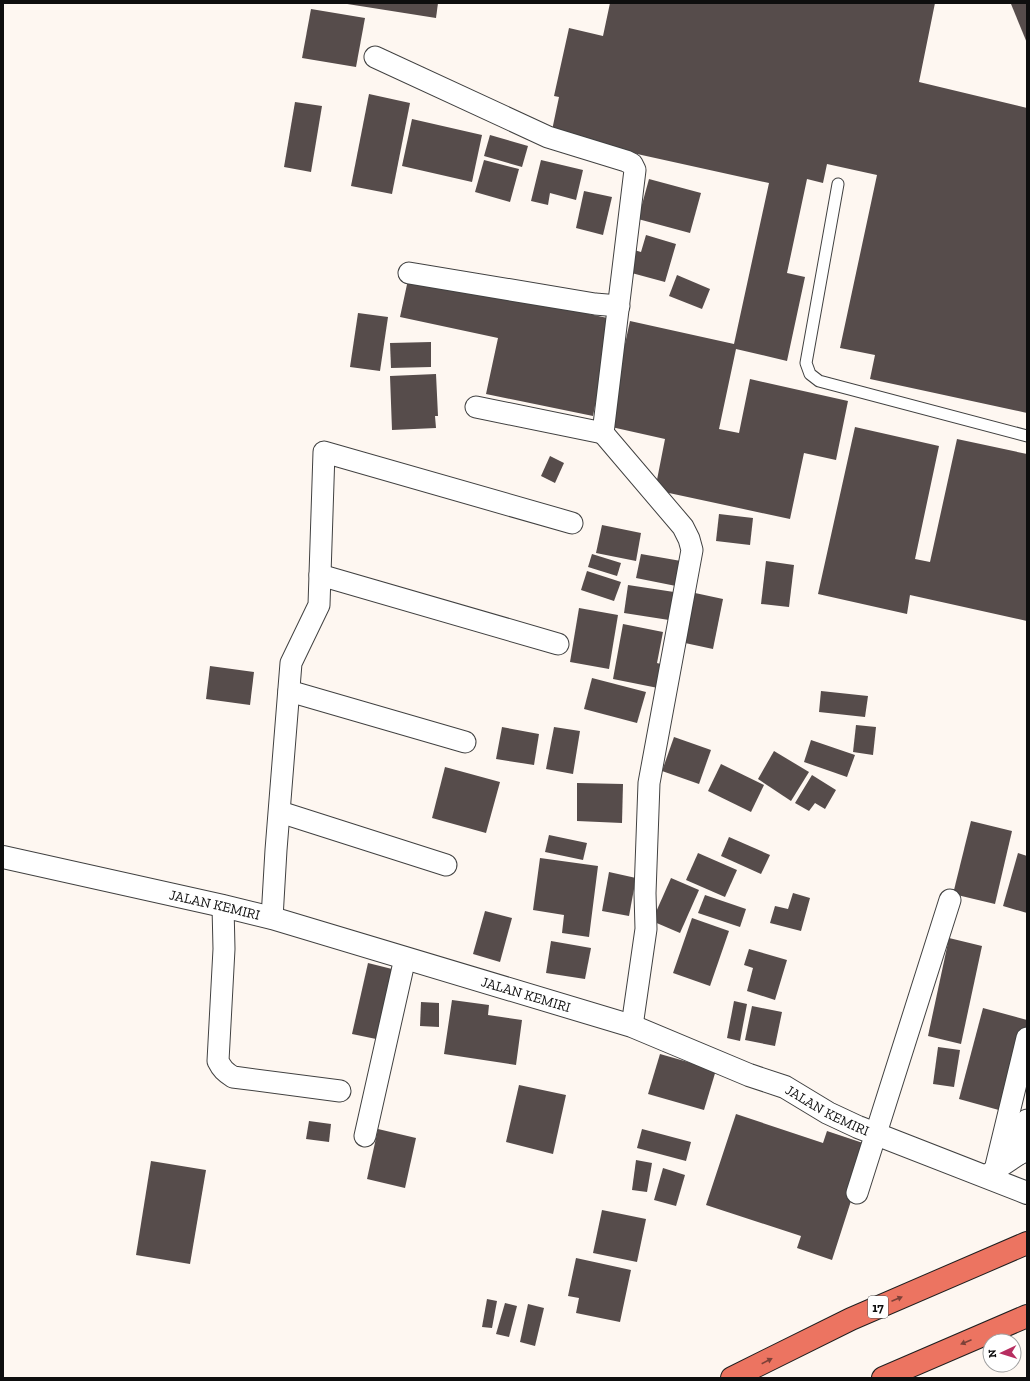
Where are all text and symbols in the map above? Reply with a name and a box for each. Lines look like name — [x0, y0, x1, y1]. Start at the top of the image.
street label: JALAN KEMIRI — [168, 886, 262, 924]
street label: JALAN KEMIRI — [479, 973, 573, 1016]
street label: JALAN KEMIRI — [782, 1081, 872, 1140]
road number: 17 — [868, 1296, 888, 1318]
one-way arrow — [892, 1296, 903, 1302]
north arrow — [982, 1333, 1022, 1373]
one-way arrow — [960, 1339, 971, 1345]
text: N — [986, 1348, 999, 1358]
one-way arrow — [762, 1357, 773, 1364]

